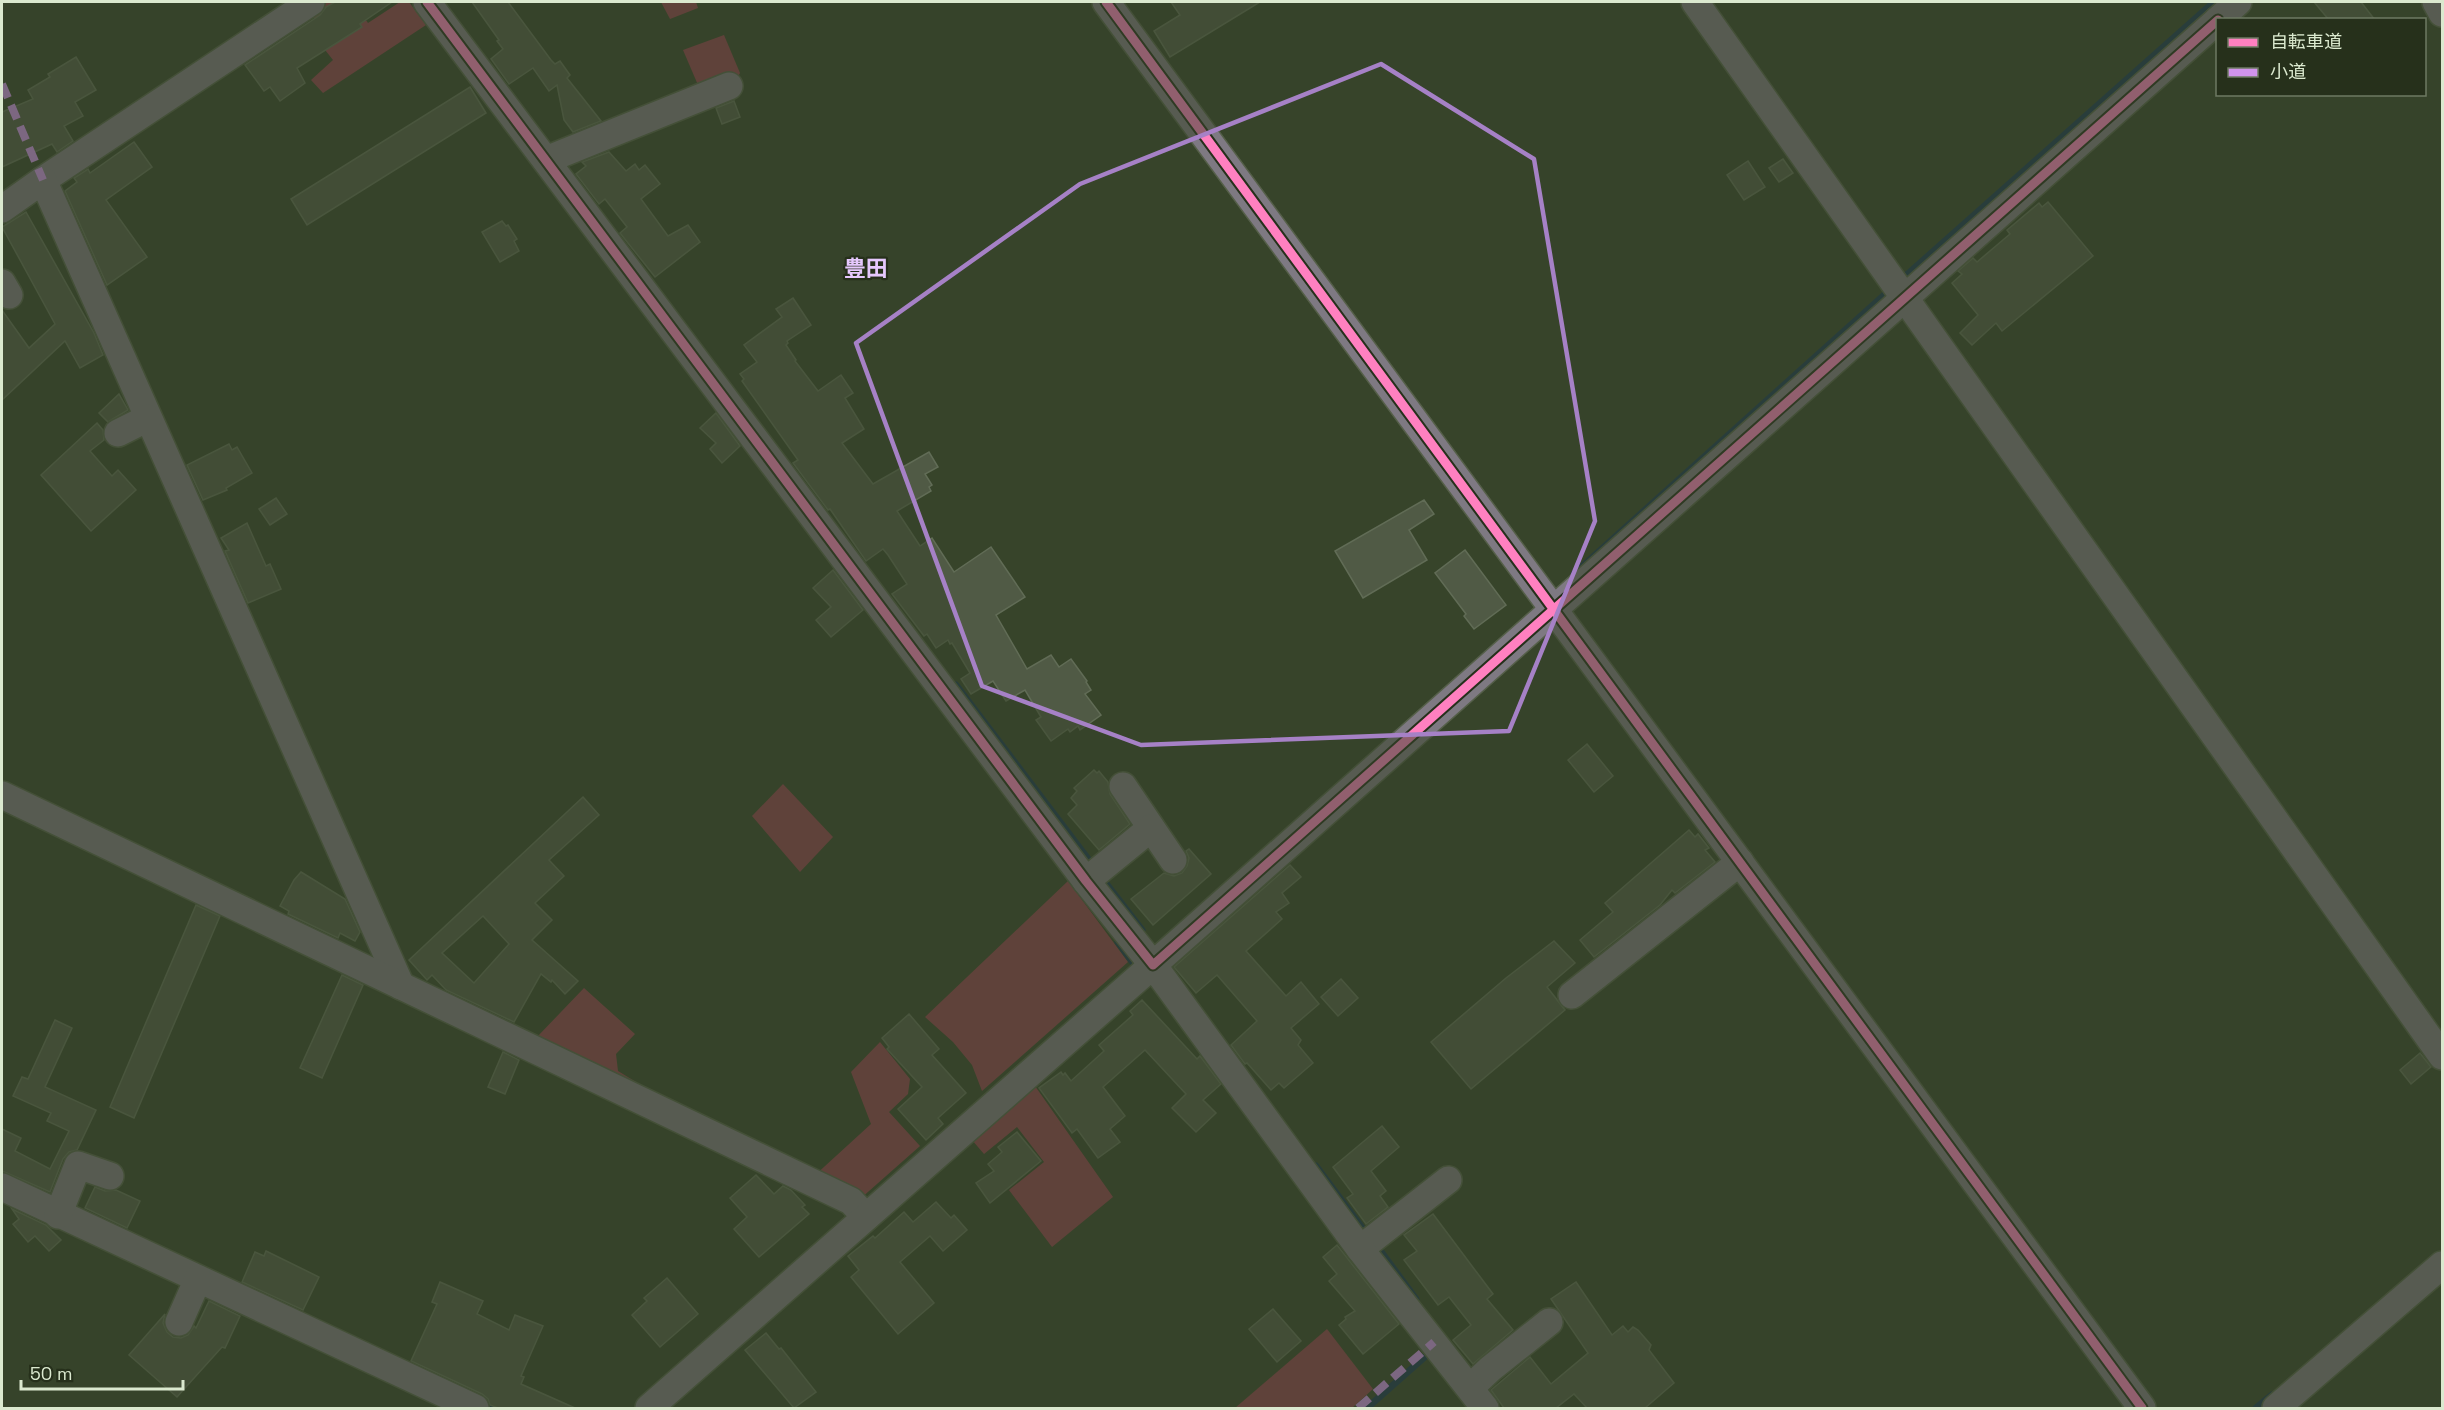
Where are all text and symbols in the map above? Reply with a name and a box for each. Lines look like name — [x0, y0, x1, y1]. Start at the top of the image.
legend — [2216, 18, 2426, 96]
text: 自転車道 — [2270, 30, 2342, 53]
text: 小道 — [2270, 60, 2306, 83]
district label: 豊田 — [844, 254, 888, 282]
scale bar — [21, 1353, 183, 1391]
text: 50 m — [30, 1362, 72, 1385]

